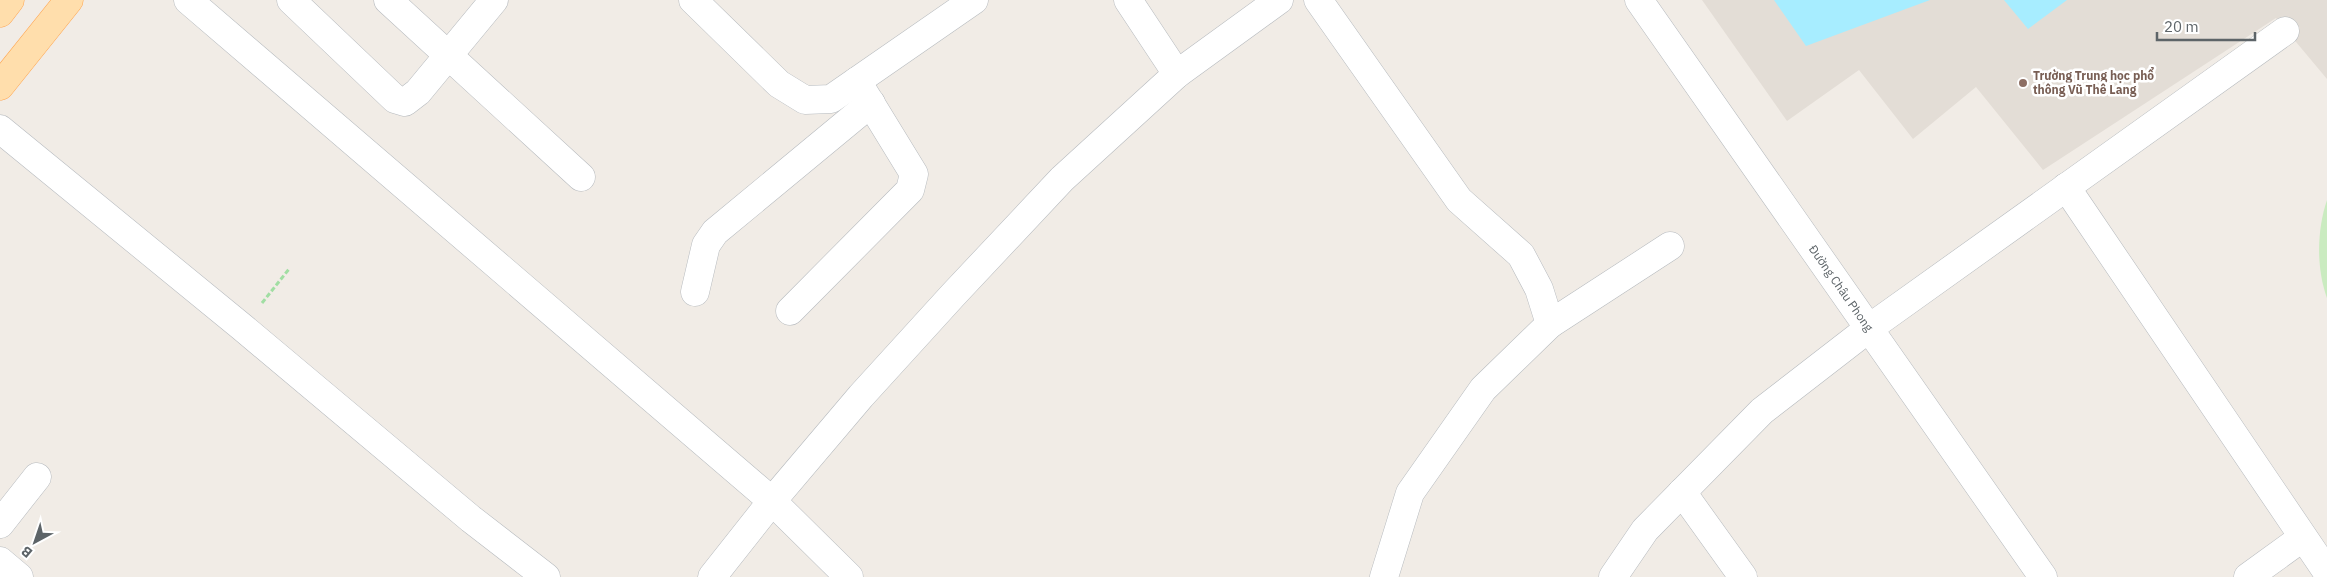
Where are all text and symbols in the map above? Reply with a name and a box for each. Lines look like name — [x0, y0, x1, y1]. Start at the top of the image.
scale bar — [2157, 10, 2254, 42]
text: 20 m — [2164, 17, 2199, 36]
place label: Trường Trung học phổ thông Vũ Thê Lang — [2033, 66, 2154, 97]
marker: Trường Trung học phổ thông Vũ Thê Lang — [2017, 77, 2029, 89]
street label: Đường Châu Phong — [1806, 242, 1877, 335]
north arrow — [10, 517, 60, 567]
text: B — [17, 542, 36, 562]

